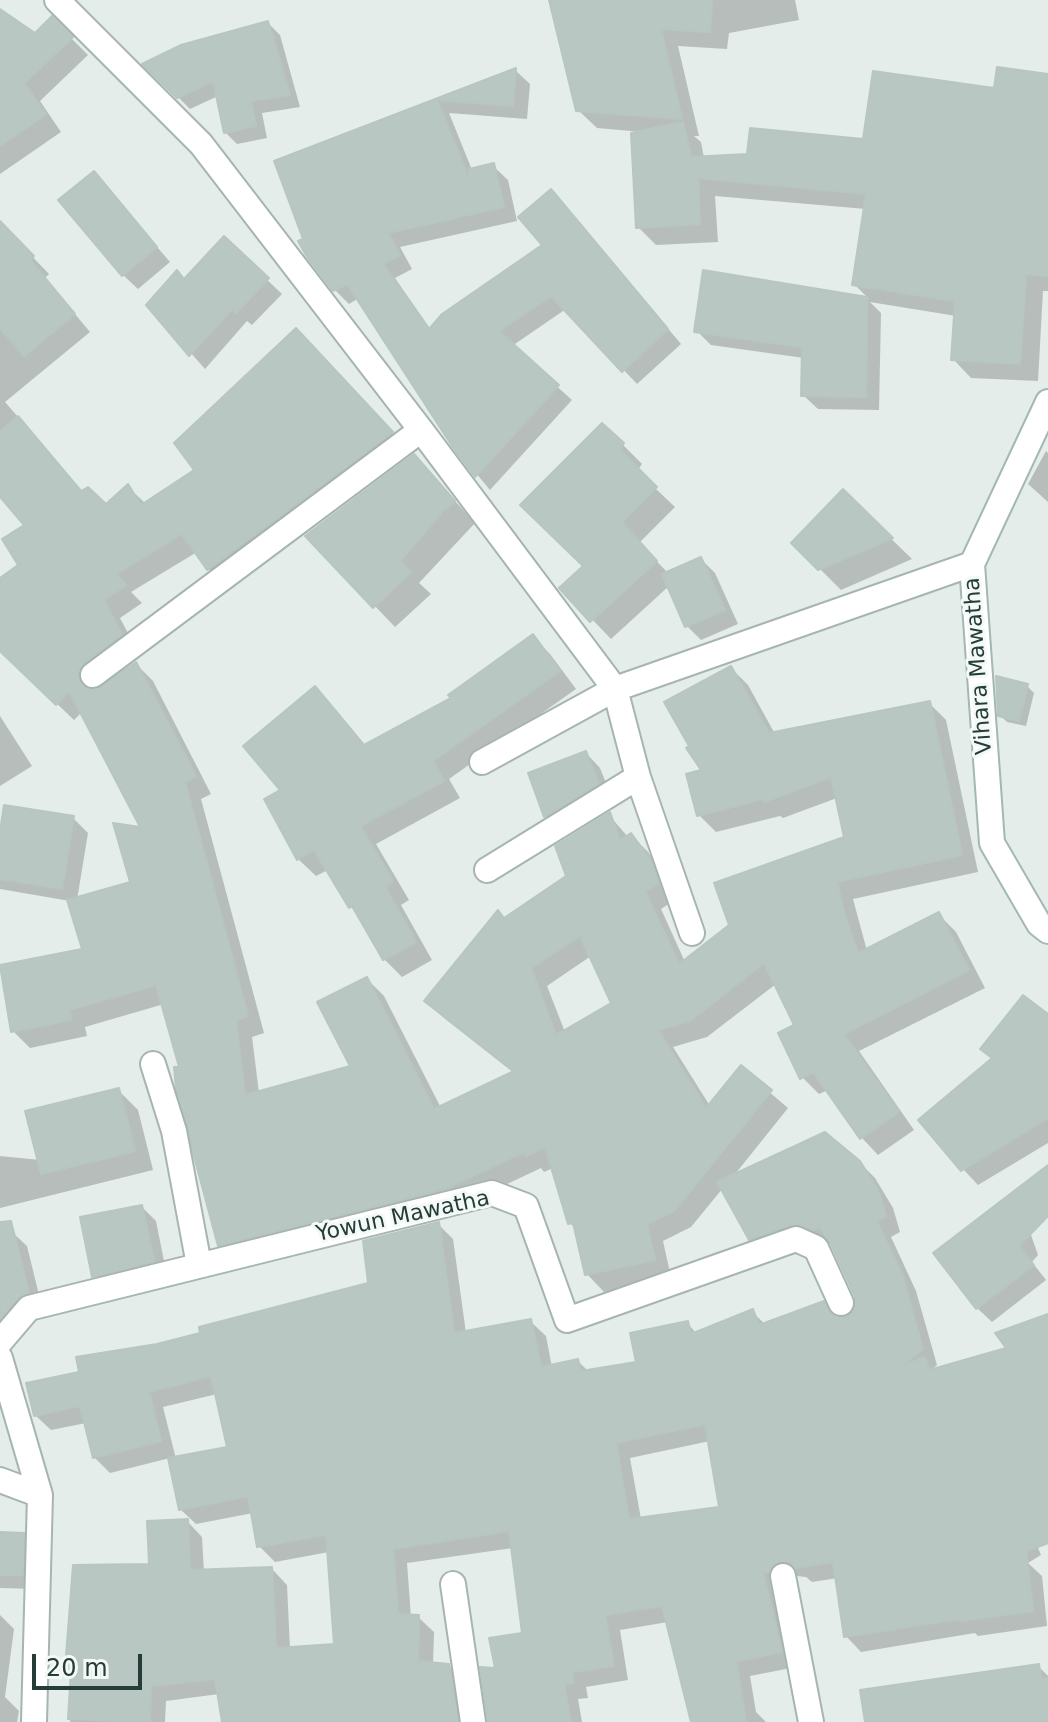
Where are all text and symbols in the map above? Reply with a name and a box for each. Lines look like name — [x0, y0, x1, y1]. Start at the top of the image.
street label: Vihara Mawatha — [960, 576, 998, 756]
street label: Yowun Mawatha — [314, 1186, 492, 1248]
scale bar — [36, 1638, 146, 1688]
text: 20 m — [46, 1654, 108, 1682]

